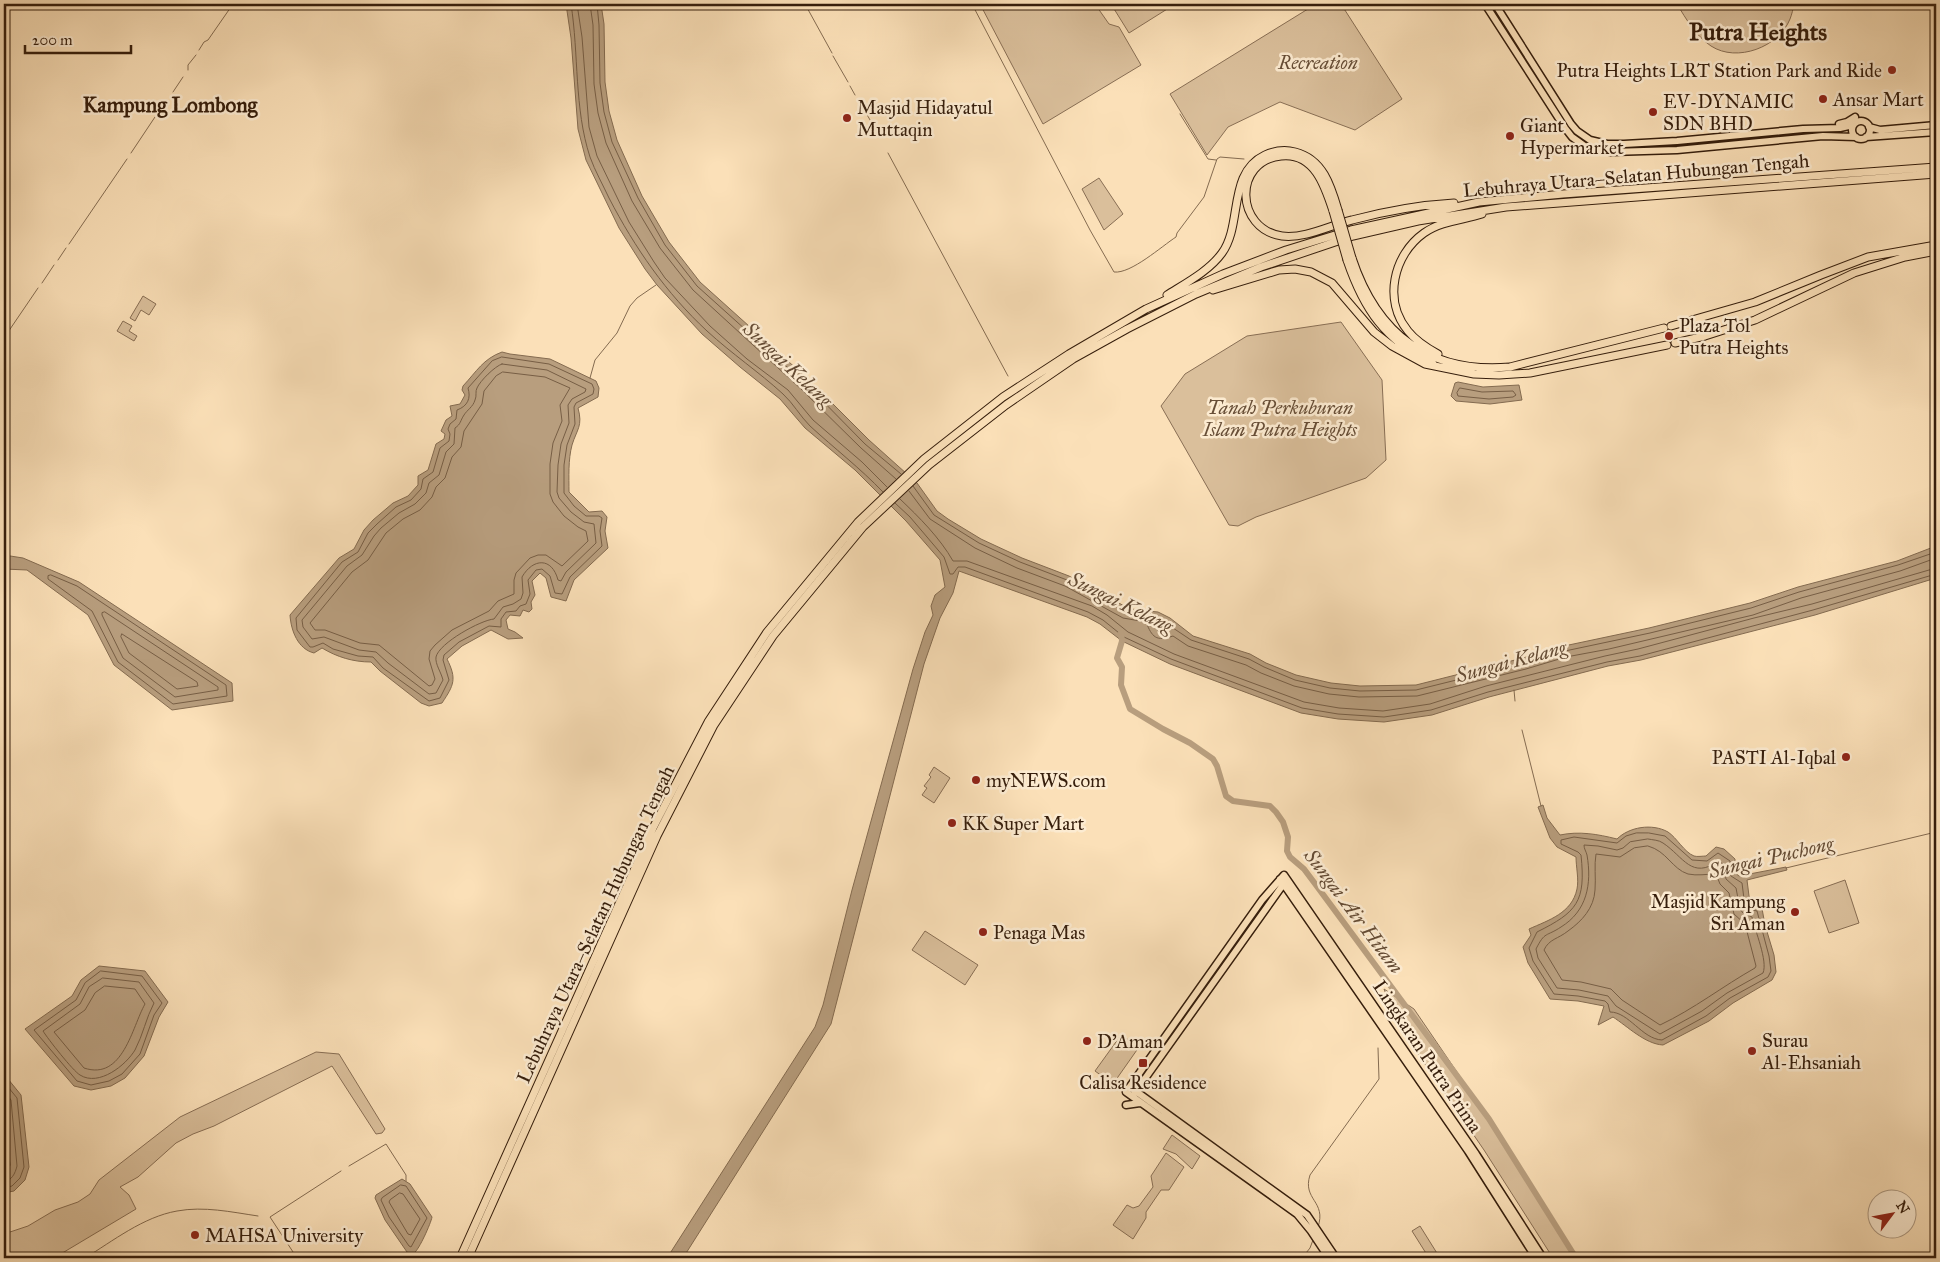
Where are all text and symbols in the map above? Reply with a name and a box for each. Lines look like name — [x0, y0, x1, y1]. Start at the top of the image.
district label: Putra Heights — [1689, 17, 1827, 47]
scale bar — [25, 22, 131, 54]
text: 200 m — [32, 31, 73, 49]
park label: Recreation — [1277, 51, 1358, 74]
place label: Putra Heights LRT Station Park and Ride — [1556, 59, 1882, 83]
marker: Putra Heights LRT Station Park and Ride — [1886, 64, 1898, 76]
place label: Ansar Mart — [1832, 88, 1924, 111]
place label: EV-DYNAMIC SDN BHD — [1663, 90, 1794, 135]
district label: Kampung Lombong — [83, 92, 259, 118]
marker: Ansar Mart — [1817, 93, 1829, 105]
place label: Masjid Hidayatul Muttaqin — [857, 96, 994, 142]
marker: EV-DYNAMIC SDN BHD — [1647, 106, 1659, 118]
marker: Masjid Hidayatul Muttaqin — [841, 112, 853, 124]
place label: Giant Hypermarket — [1520, 114, 1624, 159]
marker: Giant Hypermarket — [1504, 130, 1516, 142]
street label: Lebuhraya Utara–Selatan Hubungan Tengah — [1462, 149, 1811, 203]
place label: Plaza Tol Putra Heights — [1679, 314, 1788, 360]
water label: Sungai Kelang — [738, 316, 839, 412]
marker: Plaza Tol Putra Heights — [1663, 330, 1675, 342]
park label: Tanah Perkuburan Islam Putra Heights — [1202, 396, 1358, 441]
water label: Sungai Kelang — [1064, 566, 1179, 638]
water label: Sungai Kelang — [1452, 634, 1570, 688]
place label: PASTI Al-Iqbal — [1712, 746, 1837, 770]
marker: PASTI Al-Iqbal — [1840, 751, 1852, 763]
street label: Lebuhraya Utara–Selatan Hubungan Tengah — [512, 761, 680, 1087]
place label: myNEWS.com — [986, 769, 1106, 792]
marker: myNEWS.com — [970, 774, 982, 786]
place label: KK Super Mart — [962, 812, 1084, 835]
marker: KK Super Mart — [946, 817, 958, 829]
water label: Sungai Puchong — [1705, 831, 1837, 883]
water label: Sungai Air Hitam — [1299, 843, 1409, 978]
place label: Masjid Kampung Sri Aman — [1651, 890, 1785, 935]
marker: Masjid Kampung Sri Aman — [1789, 906, 1801, 918]
place label: Penaga Mas — [993, 921, 1085, 945]
marker: Penaga Mas — [977, 926, 989, 938]
street label: Lingkaran Putra Prima — [1367, 976, 1488, 1138]
place label: Surau Al-Ehsaniah — [1761, 1029, 1861, 1074]
place label: D'Aman — [1097, 1030, 1163, 1053]
marker: D'Aman — [1081, 1035, 1093, 1047]
marker: Surau Al-Ehsaniah — [1746, 1045, 1758, 1057]
marker: Calisa Residence — [1137, 1057, 1149, 1069]
place label: Calisa Residence — [1079, 1071, 1207, 1094]
north arrow — [1868, 1190, 1918, 1240]
text: N — [1892, 1198, 1913, 1217]
place label: MAHSA University — [205, 1224, 364, 1247]
marker: MAHSA University — [189, 1229, 201, 1241]

